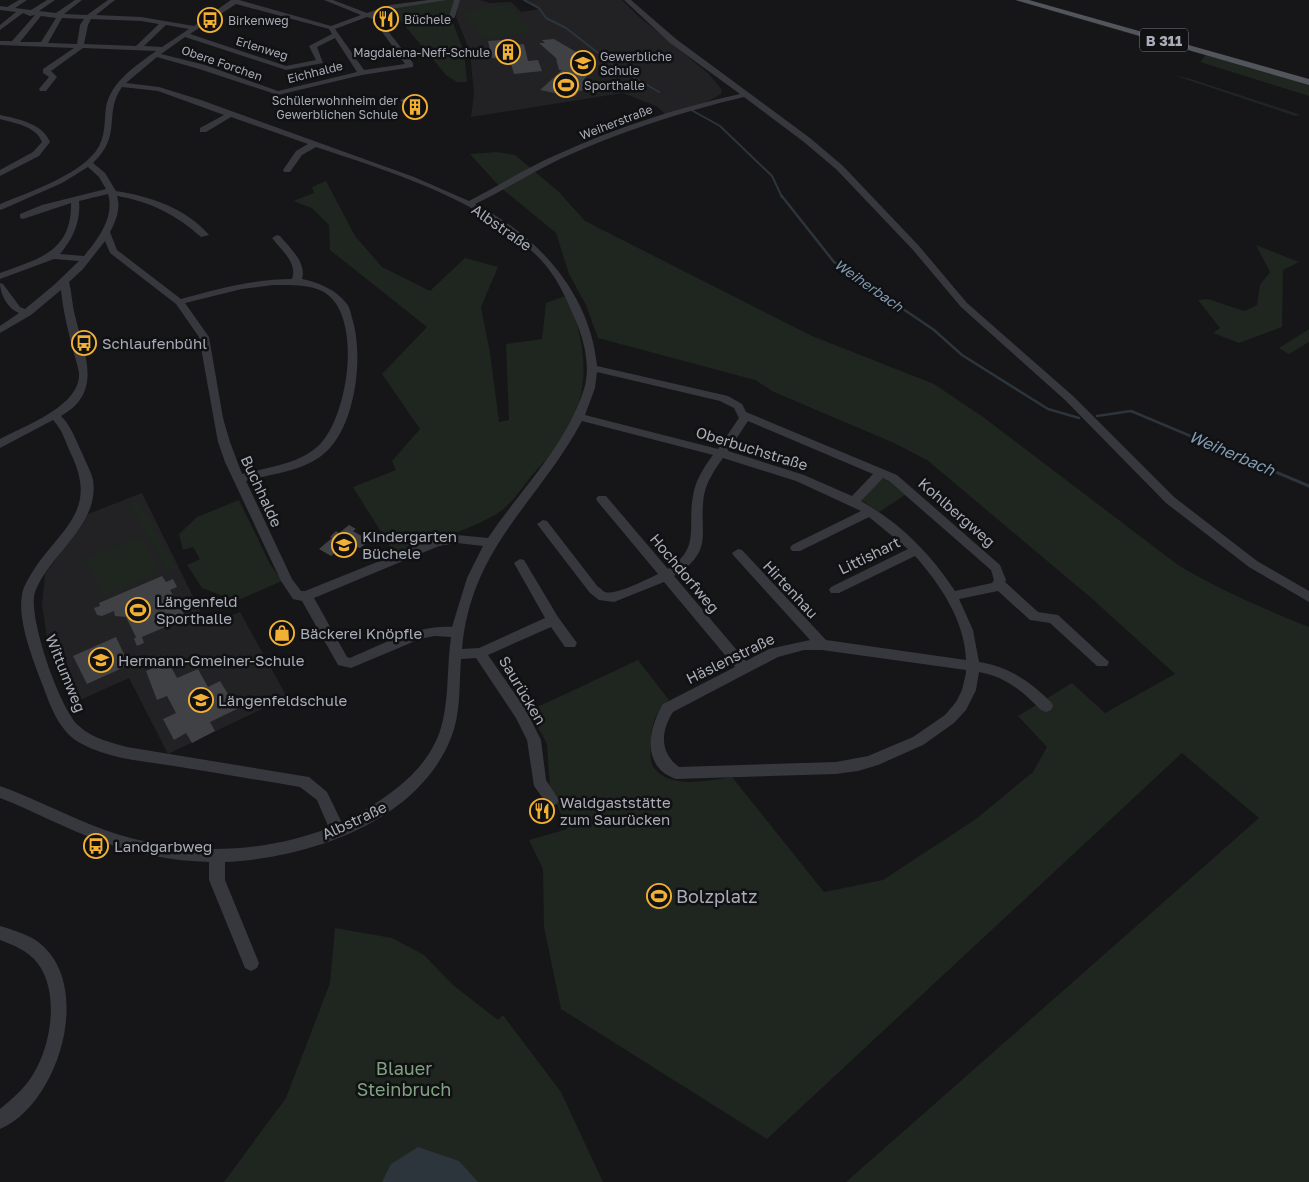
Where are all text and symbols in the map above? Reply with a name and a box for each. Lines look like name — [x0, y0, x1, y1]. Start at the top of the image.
restaurant icon: Büchele — [373, 6, 399, 32]
bus stop icon: Birkenweg — [197, 7, 223, 33]
place label: Büchele — [404, 12, 451, 27]
place label: Birkenweg — [228, 13, 289, 28]
road number: B 311 — [1140, 28, 1188, 52]
street label: Erlenweg — [234, 33, 290, 63]
building icon: Magdalena-Neff-Schule — [495, 39, 521, 65]
street label: Obere Forchen — [179, 42, 265, 84]
place label: Magdalena-Neff-Schule — [353, 45, 490, 60]
place label: Gewerbliche Schule — [600, 49, 672, 78]
school or university icon: Gewerbliche Schule — [570, 50, 596, 76]
street label: Eichhalde — [286, 58, 344, 86]
sports icon: Sporthalle — [553, 72, 579, 98]
place label: Sporthalle — [584, 78, 645, 93]
place label: Schülerwohnheim der Gewerblichen Schule — [272, 93, 398, 122]
building icon: Schülerwohnheim der Gewerblichen Schule — [402, 94, 428, 120]
street label: Weiherstraße — [578, 101, 655, 143]
street label: Albstraße — [468, 200, 536, 254]
water label: Weiherbach — [831, 255, 908, 316]
bus stop icon: Schlaufenbühl — [71, 330, 97, 356]
place label: Schlaufenbühl — [102, 334, 207, 352]
street label: Oberbuchstraße — [694, 422, 810, 474]
water label: Weiherbach — [1186, 426, 1279, 480]
street label: Buchhalde — [238, 452, 287, 530]
street label: Kohlbergweg — [915, 474, 999, 550]
place label: Kindergarten Büchele — [362, 527, 457, 562]
street label: Hochdorfweg — [647, 530, 723, 616]
school or university icon: Kindergarten Büchele — [331, 532, 357, 558]
street label: Littishart — [835, 532, 903, 578]
street label: Hirtenhau — [760, 556, 822, 622]
place label: Längenfeld Sporthalle — [156, 592, 237, 627]
sports icon: Längenfeld Sporthalle — [125, 597, 151, 623]
shop icon: Bäckerei Knöpfle — [269, 620, 295, 646]
place label: Bäckerei Knöpfle — [300, 624, 423, 642]
street label: Häslenstraße — [683, 629, 777, 687]
street label: Wittumweg — [42, 631, 90, 715]
school or university icon: Hermann-Gmeiner-Schule — [88, 647, 114, 673]
place label: Hermann-Gmeiner-Schule — [118, 651, 305, 669]
street label: Saurücken — [496, 653, 550, 727]
school or university icon: Längenfeldschule — [188, 687, 214, 713]
place label: Längenfeldschule — [218, 691, 348, 709]
place label: Waldgaststätte zum Saurücken — [560, 793, 671, 828]
street label: Albstraße — [319, 797, 389, 843]
restaurant icon: Waldgaststätte zum Saurücken — [529, 798, 555, 824]
bus stop icon: Landgarbweg — [83, 833, 109, 859]
place label: Landgarbweg — [114, 837, 212, 855]
sports icon: Bolzplatz — [646, 883, 672, 909]
place label: Bolzplatz — [676, 885, 758, 907]
park label: Blauer Steinbruch — [357, 1057, 451, 1100]

